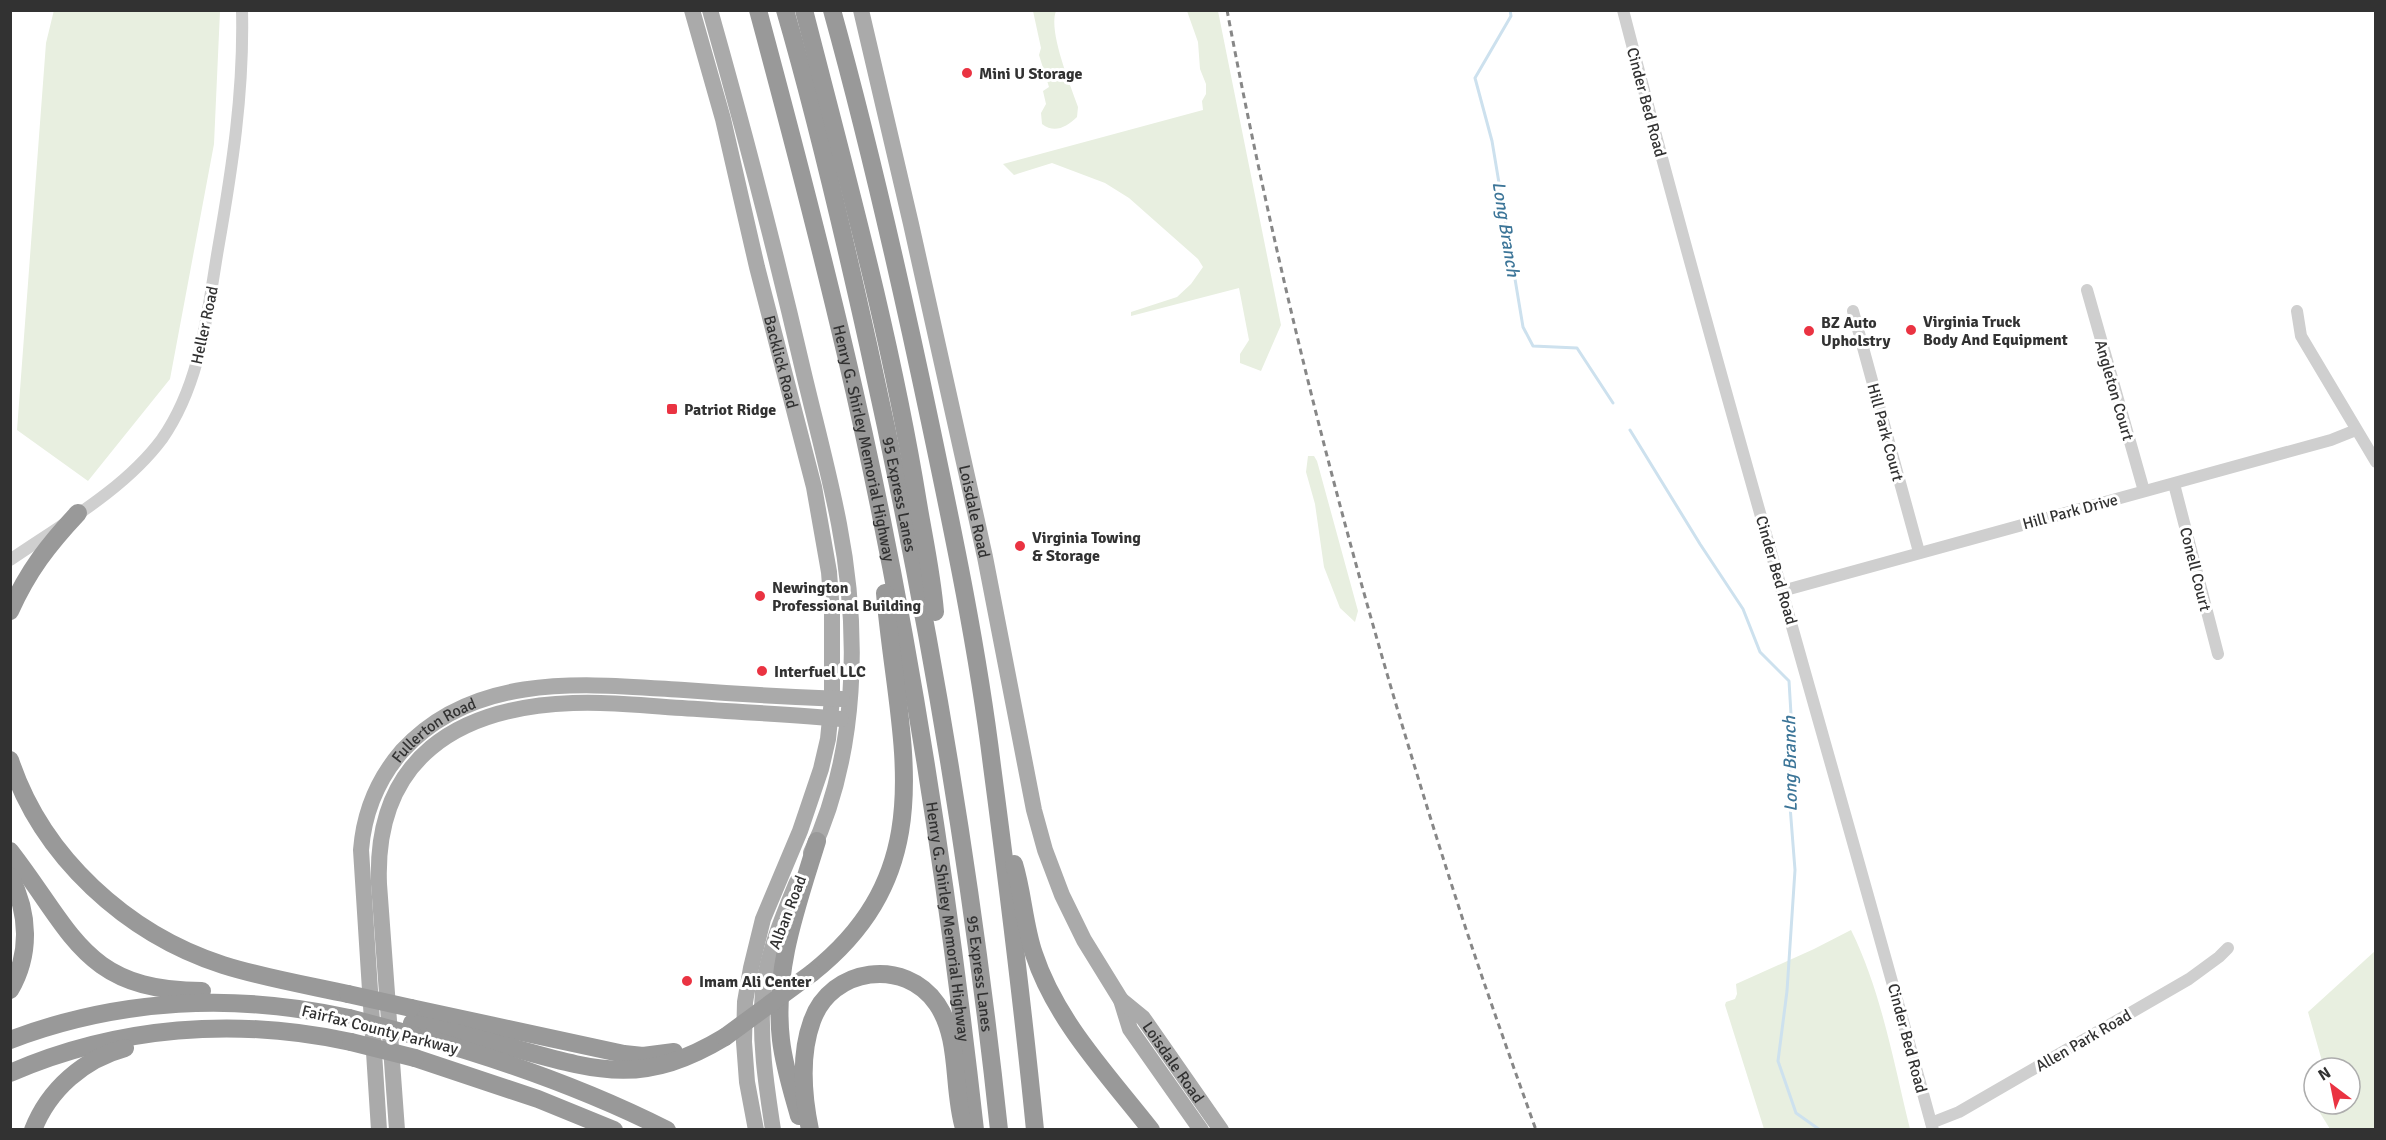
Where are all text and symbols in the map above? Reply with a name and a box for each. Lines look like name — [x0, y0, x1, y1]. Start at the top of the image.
street label: Cinder Bed Road — [1622, 45, 1670, 159]
place label: Mini U Storage — [979, 64, 1082, 84]
marker: Mini U Storage — [960, 66, 974, 80]
water label: Long Branch — [1488, 180, 1525, 279]
street label: Heller Road — [187, 284, 223, 366]
place label: Virginia Truck Body And Equipment — [1923, 312, 2068, 350]
street label: Backlick Road — [759, 313, 802, 411]
place label: BZ Auto Upholstry — [1821, 313, 1890, 351]
street label: Henry G. Shirley Memorial Highway — [828, 323, 899, 564]
marker: Virginia Truck Body And Equipment — [1904, 323, 1918, 337]
marker: BZ Auto Upholstry — [1802, 324, 1816, 338]
street label: Angleton Court — [2090, 338, 2138, 443]
street label: Hill Park Court — [1862, 381, 1908, 484]
place label: Patriot Ridge — [684, 400, 776, 420]
marker: Patriot Ridge — [665, 402, 679, 416]
street label: 95 Express Lanes — [877, 435, 920, 554]
street label: Loisdale Road — [954, 463, 994, 560]
street label: Hill Park Drive — [2020, 490, 2120, 534]
street label: Cinder Bed Road — [1751, 513, 1801, 627]
street label: Conell Court — [2175, 525, 2215, 614]
place label: Virginia Towing & Storage — [1032, 528, 1141, 566]
marker: Virginia Towing & Storage — [1013, 539, 1027, 553]
place label: Newington Professional Building — [772, 578, 922, 616]
marker: Newington Professional Building — [753, 589, 767, 603]
place label: Interfuel LLC — [774, 662, 866, 682]
marker: Interfuel LLC — [755, 664, 769, 678]
street label: Fullerton Road — [387, 694, 479, 767]
water label: Long Branch — [1778, 715, 1802, 812]
street label: Henry G. Shirley Memorial Highway — [921, 800, 974, 1043]
street label: Alban Road — [765, 873, 811, 952]
street label: 95 Express Lanes — [962, 914, 997, 1033]
place label: Imam Ali Center — [699, 972, 812, 992]
marker: Imam Ali Center — [680, 974, 694, 988]
street label: Cinder Bed Road — [1883, 981, 1931, 1095]
street label: Fairfax County Parkway — [299, 1001, 461, 1059]
street label: Allen Park Road — [2032, 1005, 2135, 1076]
street label: Loisdale Road — [1138, 1018, 1208, 1107]
north arrow — [2302, 1056, 2362, 1116]
text: N — [2315, 1063, 2335, 1086]

